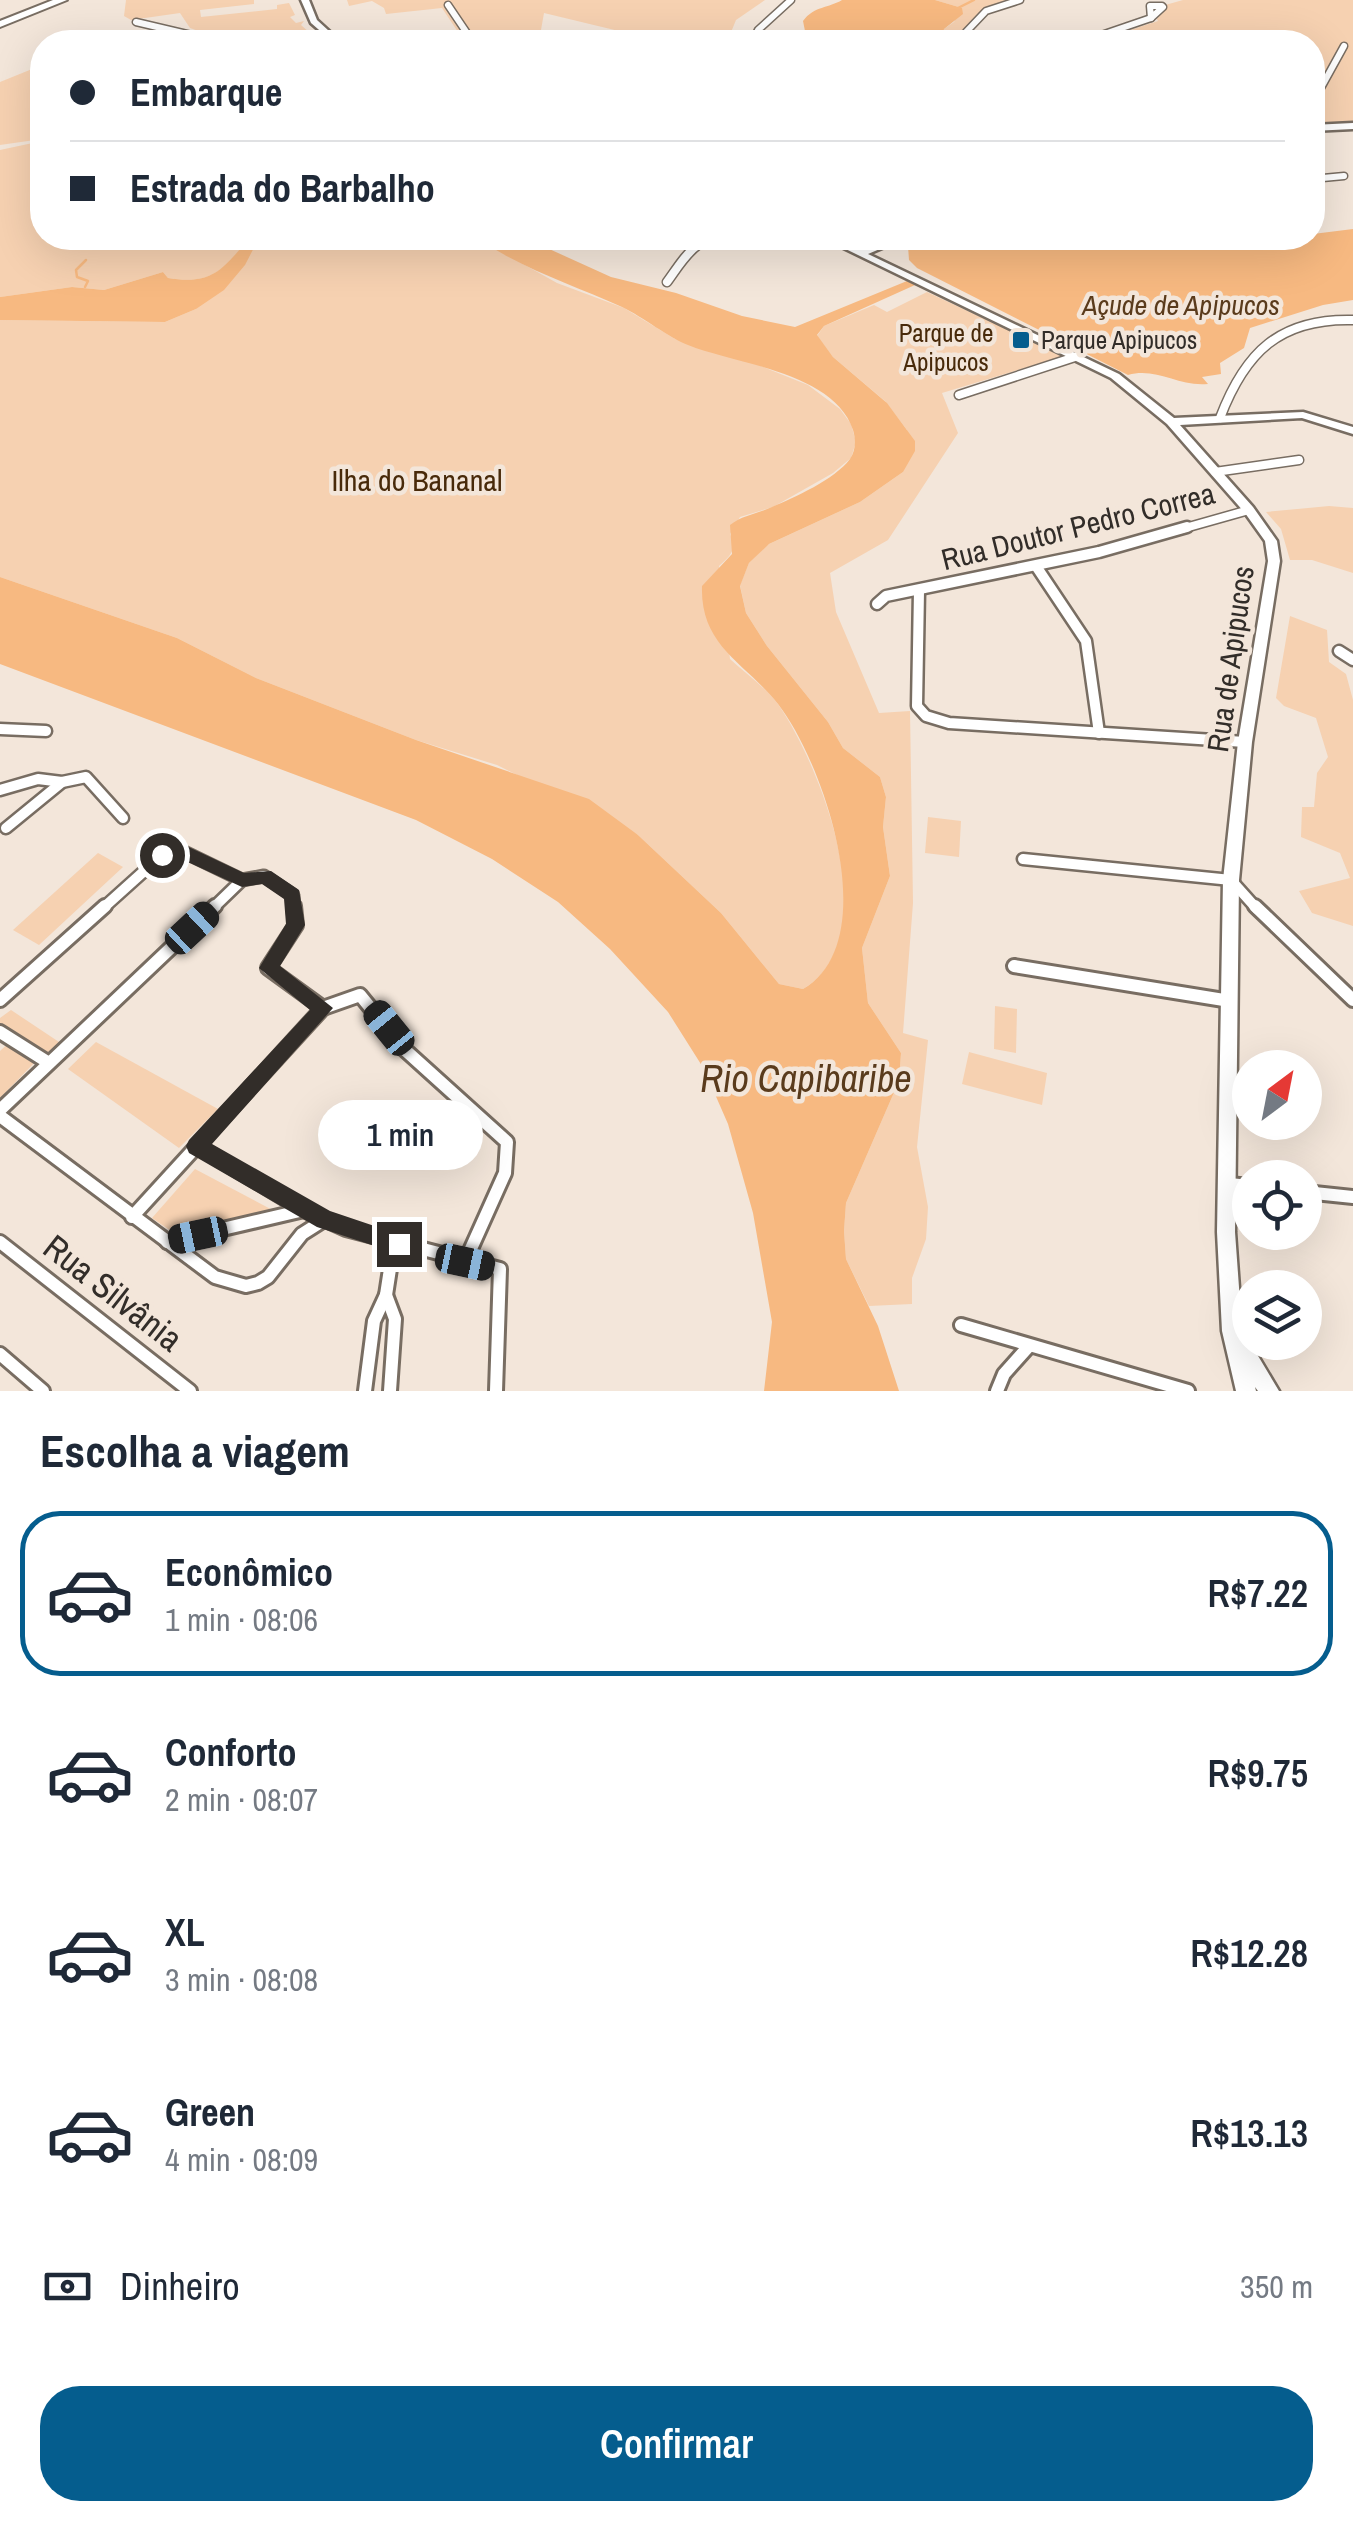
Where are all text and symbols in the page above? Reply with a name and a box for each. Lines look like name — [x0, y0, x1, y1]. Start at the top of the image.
text: Embarque — [130, 67, 282, 118]
text: Estrada do Barbalho — [130, 163, 435, 214]
water label: Açude de Apipucos — [1080, 286, 1280, 324]
park label: Parque de Apipucos — [899, 316, 993, 379]
place label: Parque Apipucos — [1041, 323, 1197, 357]
marker: Parque Apipucos — [1010, 329, 1032, 351]
park label: Ilha do Bananal — [332, 460, 502, 500]
street label: Rua Doutor Pedro Correa — [937, 473, 1219, 579]
street label: Rua de Apipucos — [1197, 563, 1263, 754]
route start — [140, 833, 185, 878]
car — [160, 897, 224, 959]
car — [358, 995, 420, 1061]
north arrow — [1232, 1050, 1322, 1140]
map controls — [1232, 1050, 1322, 1360]
water label: Rio Capibaribe — [700, 1053, 912, 1104]
callout: 1 min — [316, 1099, 482, 1169]
text: 1 min — [367, 1113, 434, 1156]
button: locate — [1232, 1160, 1322, 1250]
car — [166, 1214, 230, 1256]
route end — [377, 1222, 422, 1267]
street label: Rua Silvânia — [34, 1224, 193, 1362]
car — [433, 1241, 497, 1283]
button: layers — [1232, 1270, 1322, 1360]
text: Escolha a viagem — [40, 1420, 350, 1481]
text: Econômico — [165, 1547, 333, 1598]
icon: car — [45, 1549, 135, 1639]
text: R$7.22 — [1208, 1568, 1308, 1619]
text: 1 min · 08:06 — [165, 1598, 318, 1641]
text: Conforto — [165, 1727, 297, 1778]
icon: car — [45, 1729, 135, 1819]
text: R$9.75 — [1208, 1748, 1308, 1799]
text: 2 min · 08:07 — [165, 1778, 318, 1821]
text: XL — [165, 1907, 205, 1958]
icon: car — [45, 1909, 135, 1999]
text: R$12.28 — [1190, 1928, 1308, 1979]
text: 3 min · 08:08 — [165, 1958, 318, 2001]
text: Green — [165, 2087, 255, 2138]
icon: car — [45, 2089, 135, 2179]
text: R$13.13 — [1190, 2108, 1308, 2159]
text: 4 min · 08:09 — [165, 2138, 318, 2181]
icon: cash — [40, 2259, 95, 2314]
text: Dinheiro — [120, 2261, 240, 2312]
text: 350 m — [1240, 2265, 1313, 2308]
button: Confirmar — [40, 2386, 1313, 2501]

